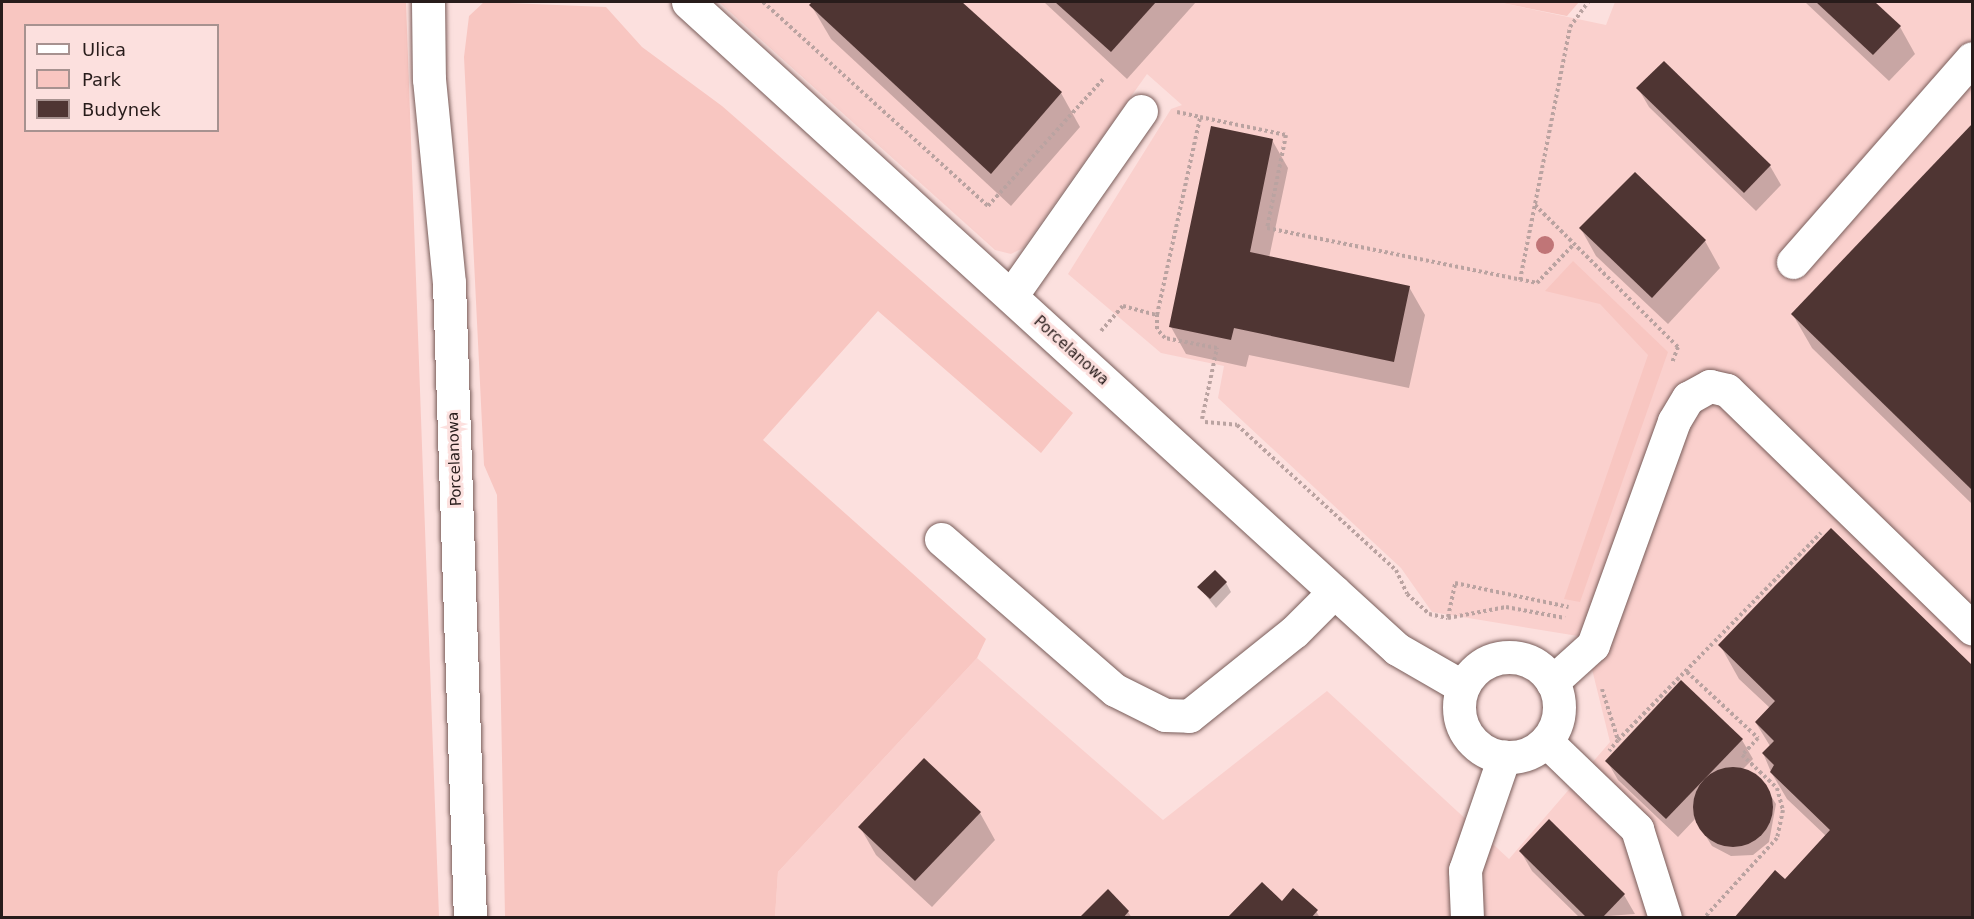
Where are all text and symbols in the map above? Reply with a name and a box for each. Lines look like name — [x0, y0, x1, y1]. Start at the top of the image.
legend — [24, 24, 219, 132]
text: Ulica — [82, 39, 126, 60]
text: Park — [82, 69, 121, 90]
text: Budynek — [82, 99, 161, 120]
street label: Porcelanowa — [1030, 313, 1112, 389]
street label: Porcelanowa — [444, 411, 466, 507]

